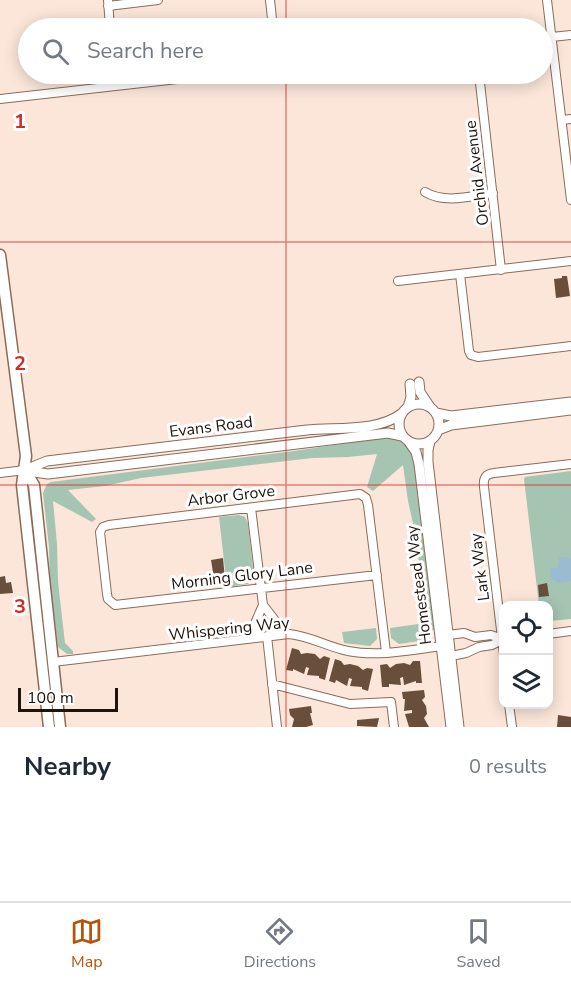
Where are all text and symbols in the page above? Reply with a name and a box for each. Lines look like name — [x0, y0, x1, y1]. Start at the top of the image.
search box — [18, 18, 553, 84]
icon: search — [39, 35, 72, 68]
text: Search here — [87, 36, 204, 66]
text: 1 — [14, 108, 26, 135]
street label: Orchid Avenue — [460, 119, 494, 227]
text: 2 — [14, 350, 26, 377]
street label: Evans Road — [168, 411, 254, 443]
street label: Arbor Grove — [186, 480, 276, 512]
street label: Homestead Way — [401, 523, 437, 646]
street label: Lark Way — [465, 531, 495, 602]
street label: Morning Glory Lane — [170, 556, 314, 596]
text: 3 — [14, 593, 26, 620]
map controls — [499, 601, 553, 709]
button: locate — [499, 601, 553, 655]
street label: Whispering Way — [168, 612, 291, 646]
button: layers — [499, 655, 553, 709]
scale bar — [18, 685, 118, 712]
text: 100 m — [27, 687, 74, 709]
text: Nearby — [24, 749, 111, 784]
text: 0 results — [469, 753, 547, 780]
tab: Map — [70, 915, 103, 973]
tab: Directions — [244, 915, 316, 973]
tab: Saved — [457, 915, 501, 973]

